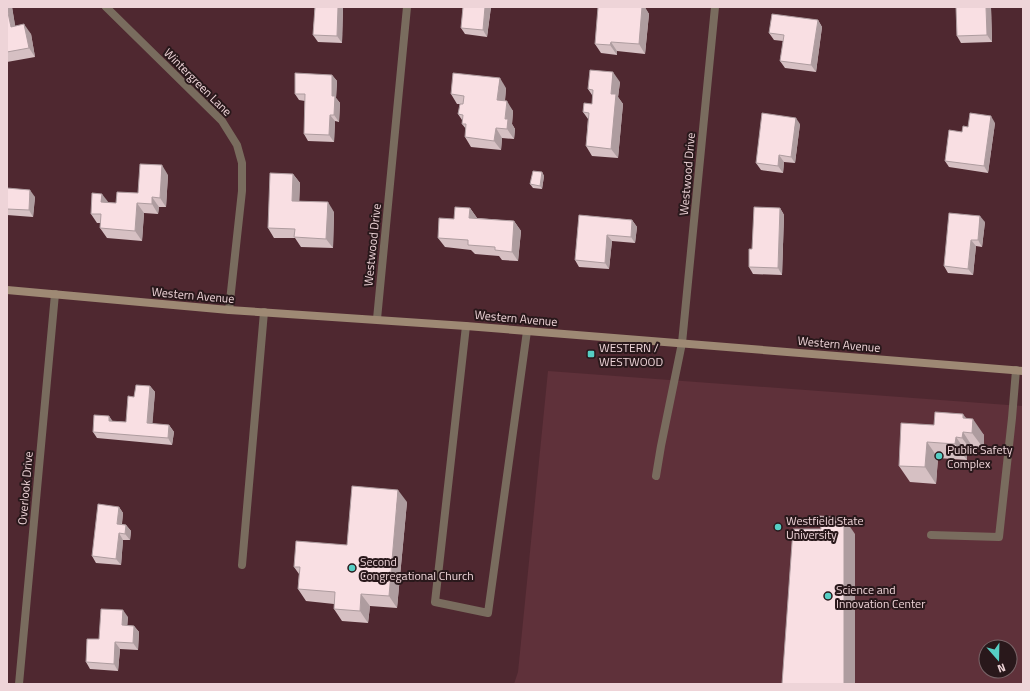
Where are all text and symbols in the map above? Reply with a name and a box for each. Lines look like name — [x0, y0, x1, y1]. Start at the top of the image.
street label: Wintergreen Lane — [160, 44, 236, 120]
street label: Westwood Drive — [674, 132, 700, 216]
street label: Westwood Drive — [358, 203, 386, 287]
street label: Western Avenue — [151, 282, 235, 308]
street label: Western Avenue — [474, 305, 558, 331]
street label: Western Avenue — [797, 331, 881, 357]
place label: WESTERN / WESTWOOD — [599, 338, 664, 371]
marker: WESTERN / WESTWOOD — [586, 349, 596, 359]
place label: Public Safety Complex — [947, 440, 1013, 473]
street label: Overlook Drive — [12, 450, 38, 526]
marker: Public Safety Complex — [934, 451, 944, 461]
place label: Westfield State University — [786, 511, 864, 544]
marker: Westfield State University — [773, 522, 783, 532]
place label: Second Congregational Church — [360, 552, 474, 585]
marker: Second Congregational Church — [347, 563, 357, 573]
place label: Science and Innovation Center — [836, 580, 925, 613]
marker: Science and Innovation Center — [823, 591, 833, 601]
north arrow — [978, 639, 1018, 679]
text: N — [995, 660, 1008, 677]

